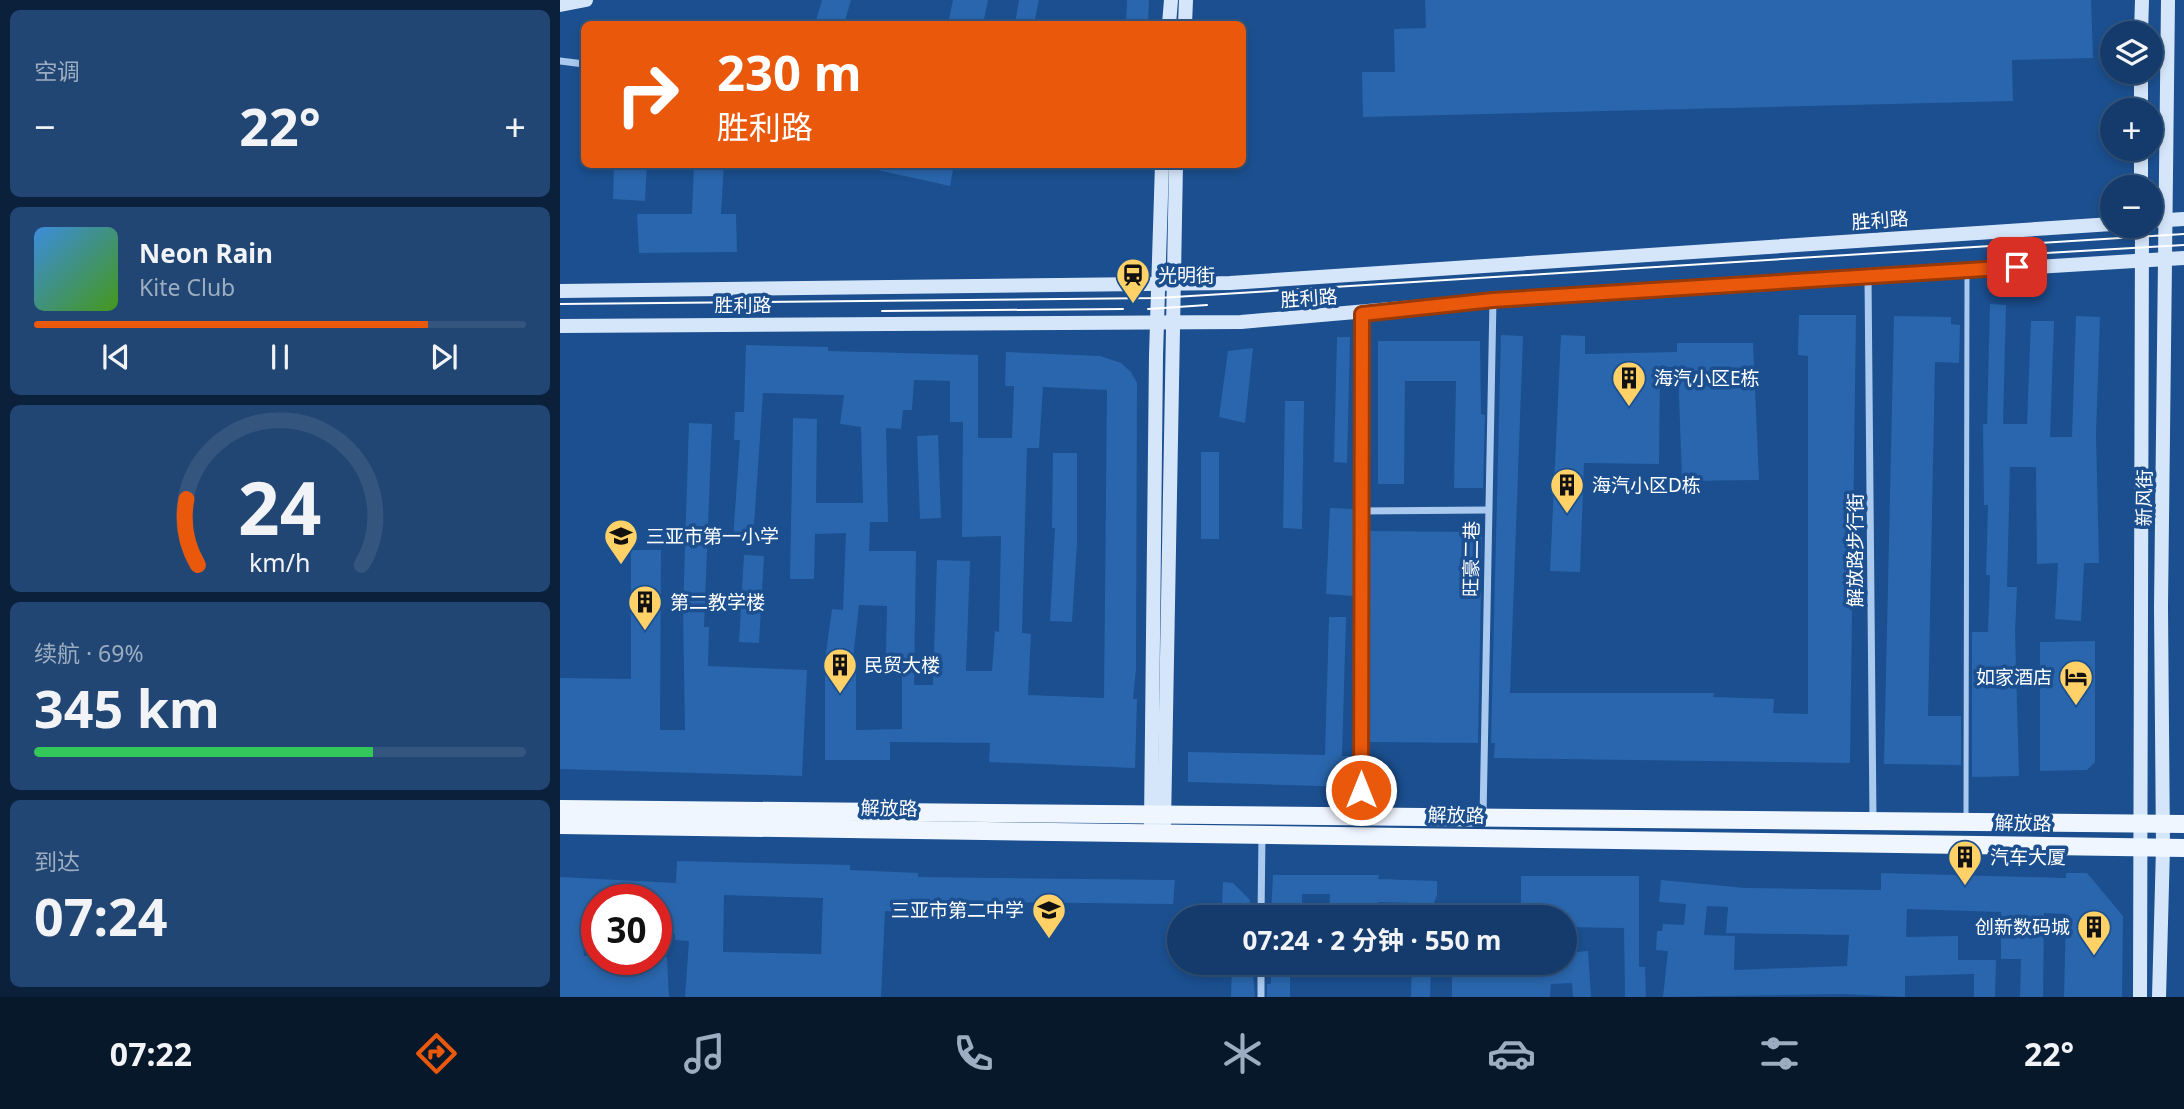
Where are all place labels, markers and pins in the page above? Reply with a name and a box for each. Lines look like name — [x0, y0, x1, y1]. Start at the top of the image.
pin — [1987, 237, 2047, 297]
station icon: 光明街 — [1114, 256, 1152, 305]
place label: 光明街 — [1158, 262, 1215, 288]
building icon: 海汽小区E栋 — [1610, 359, 1648, 408]
place label: 海汽小区E栋 — [1654, 365, 1760, 391]
building icon: 海汽小区D栋 — [1548, 466, 1586, 515]
place label: 海汽小区D栋 — [1592, 472, 1701, 498]
school or university icon: 三亚市第一小学 — [602, 517, 640, 566]
place label: 三亚市第一小学 — [646, 523, 779, 549]
building icon: 第二教学楼 — [626, 583, 664, 632]
place label: 第二教学楼 — [670, 589, 765, 615]
building icon: 民贸大楼 — [821, 646, 859, 695]
place label: 民贸大楼 — [864, 652, 940, 678]
hotel icon: 如家酒店 — [2057, 658, 2095, 707]
place label: 如家酒店 — [1976, 664, 2052, 690]
building icon: 汽车大厦 — [1946, 838, 1984, 887]
place label: 汽车大厦 — [1990, 844, 2066, 870]
school or university icon: 三亚市第二中学 — [1030, 891, 1068, 940]
place label: 三亚市第二中学 — [891, 897, 1024, 923]
building icon: 创新数码城 — [2075, 908, 2113, 957]
place label: 创新数码城 — [1975, 914, 2070, 940]

